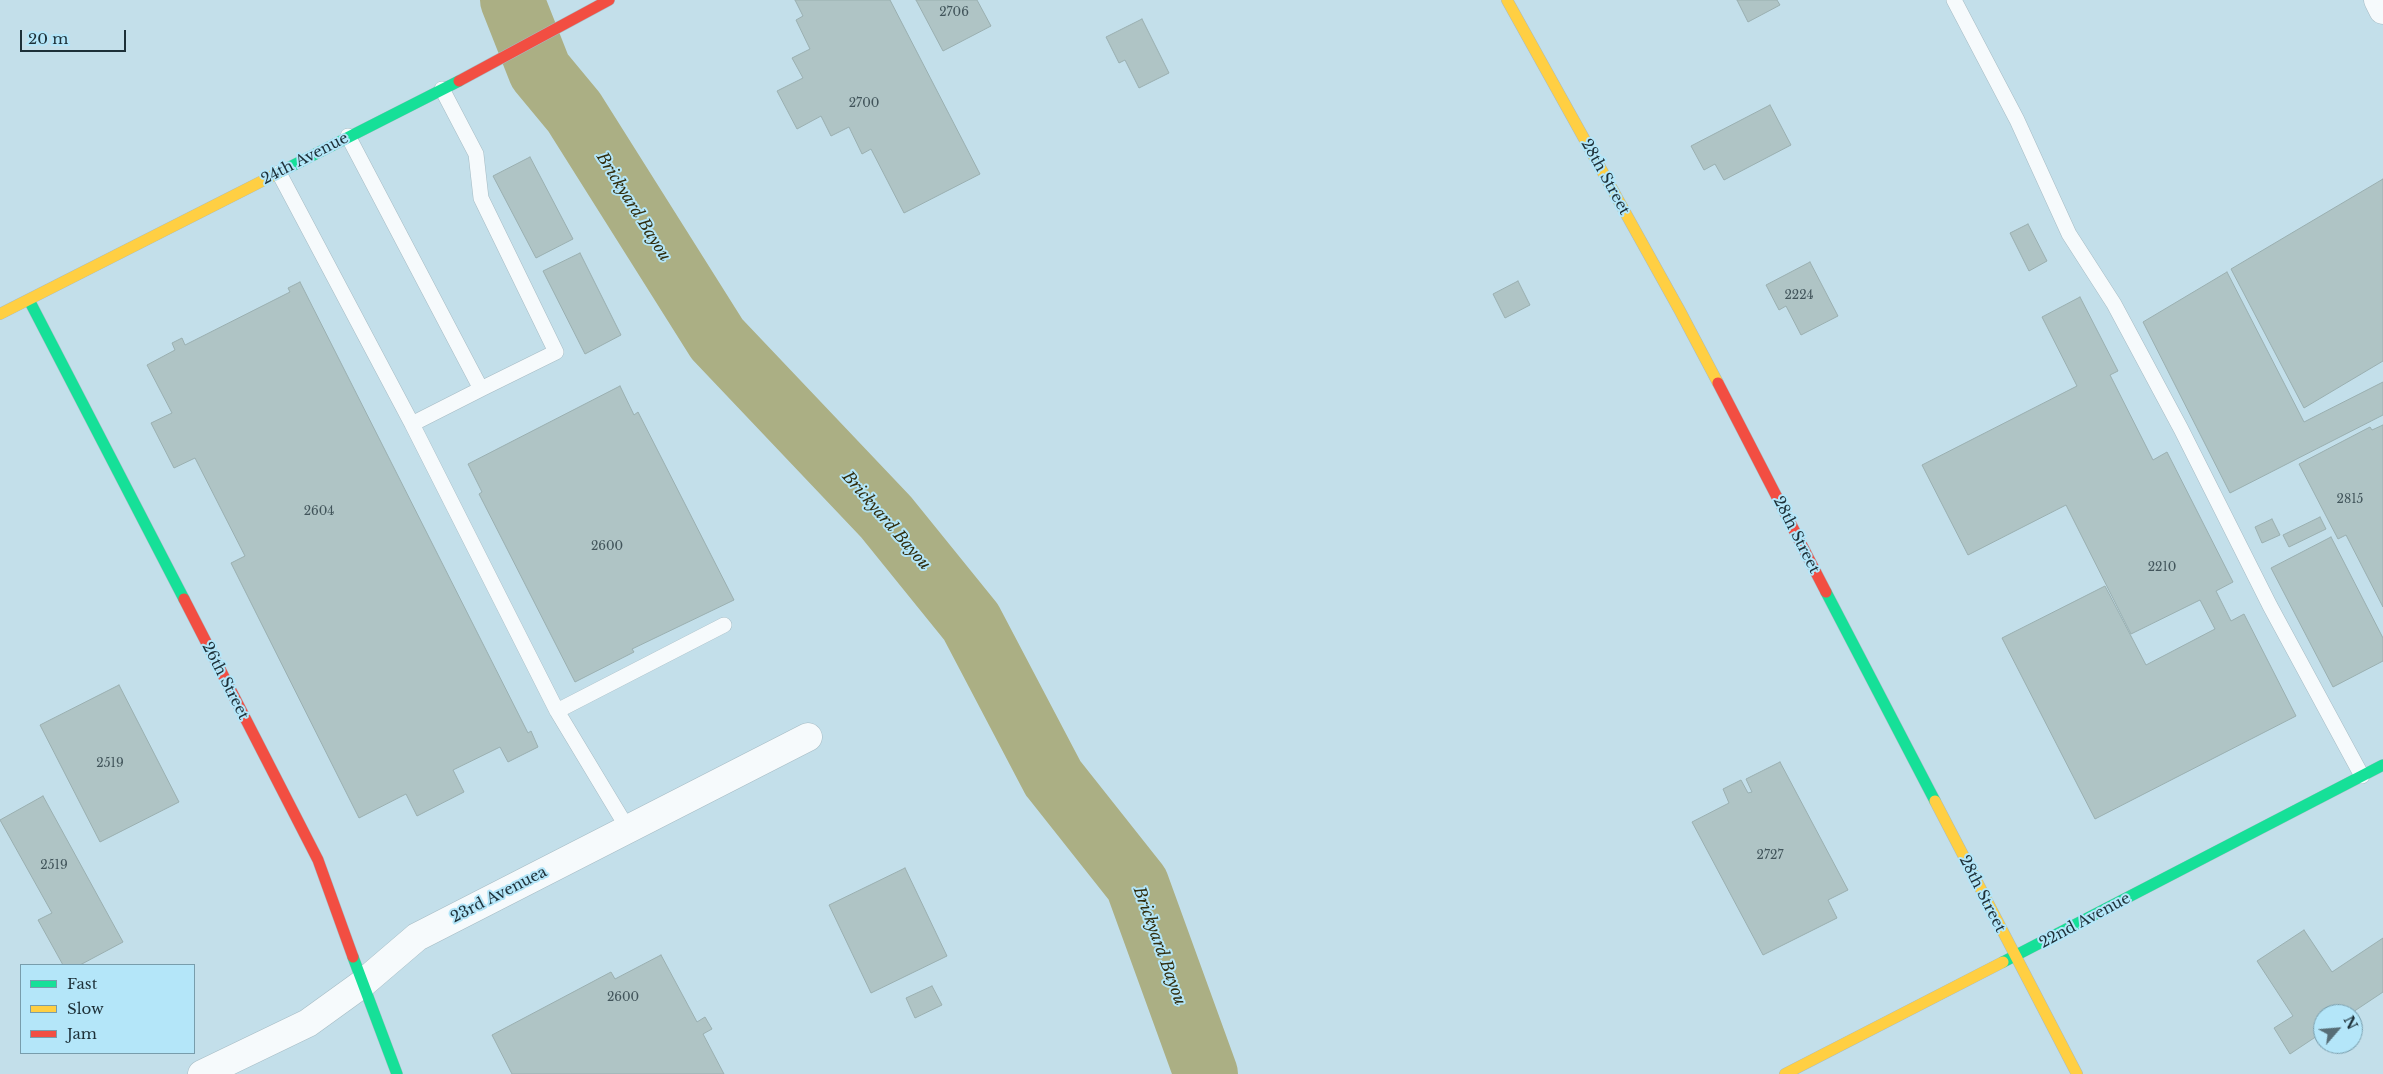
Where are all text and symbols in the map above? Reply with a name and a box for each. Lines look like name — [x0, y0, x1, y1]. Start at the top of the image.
house number: 2706 — [939, 6, 969, 20]
scale bar — [22, 20, 129, 52]
text: 20 m — [28, 29, 68, 48]
house number: 2700 — [849, 97, 879, 111]
street label: 24th Avenue — [258, 129, 352, 189]
street label: 28th Street — [1577, 136, 1633, 218]
water label: Brickyard Bayou — [592, 149, 674, 265]
house number: 2224 — [1784, 289, 1814, 303]
water label: Brickyard Bayou — [838, 468, 934, 574]
house number: 2815 — [2337, 493, 2363, 507]
street label: 28th Street — [1769, 494, 1823, 576]
house number: 2604 — [304, 505, 334, 519]
house number: 2600 — [591, 540, 623, 554]
house number: 2210 — [2148, 561, 2176, 575]
street label: 26th Street — [198, 639, 252, 723]
house number: 2519 — [96, 757, 124, 771]
house number: 2727 — [1757, 849, 1783, 863]
street label: 28th Street — [1955, 853, 2009, 935]
house number: 2519 — [40, 859, 68, 873]
street label: 23rd Avenuea — [448, 863, 550, 927]
water label: Brickyard Bayou — [1129, 884, 1189, 1008]
street label: 22nd Avenue — [2036, 889, 2134, 953]
legend — [20, 964, 195, 1054]
text: Fast — [67, 974, 97, 993]
house number: 2600 — [607, 991, 639, 1005]
text: Slow — [67, 999, 104, 1018]
north arrow — [2313, 1004, 2363, 1054]
text: N — [2339, 1013, 2361, 1033]
text: Jam — [67, 1024, 97, 1043]

